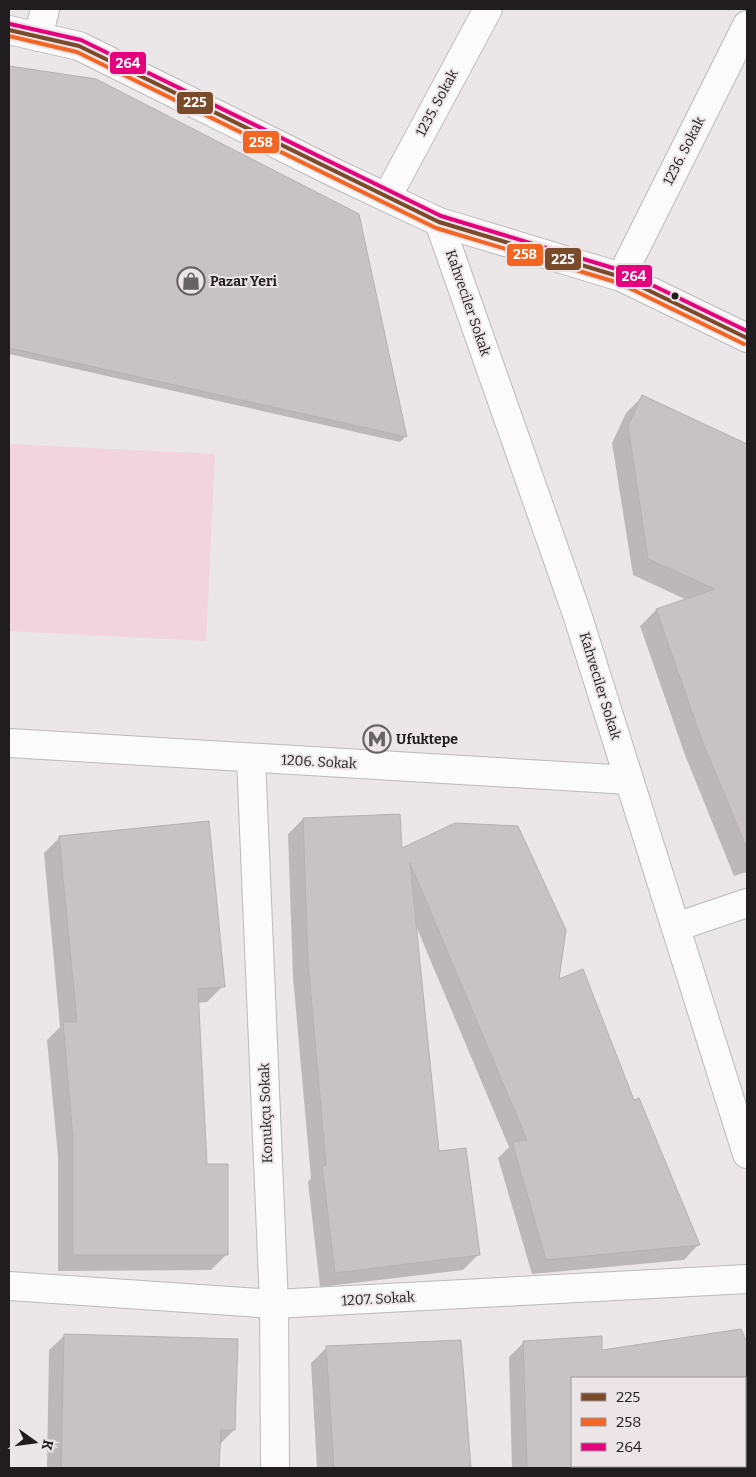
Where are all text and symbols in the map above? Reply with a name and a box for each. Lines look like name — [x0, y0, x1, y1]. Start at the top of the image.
line badge: 264 — [109, 51, 147, 75]
text: 264 — [116, 55, 141, 72]
street label: 1235. Sokak — [412, 66, 462, 140]
line badge: 225 — [176, 91, 214, 115]
text: 225 — [183, 94, 207, 111]
street label: 1236. Sokak — [659, 114, 709, 188]
line badge: 258 — [242, 130, 280, 154]
text: 258 — [249, 134, 273, 151]
line badge: 258 — [506, 243, 544, 267]
text: 258 — [513, 246, 537, 263]
line badge: 225 — [544, 247, 582, 271]
street label: Kahveciler Sokak — [442, 248, 494, 358]
text: 225 — [551, 251, 575, 268]
line badge: 264 — [615, 264, 653, 288]
shop icon: Pazar Yeri — [176, 266, 206, 296]
text: 264 — [622, 268, 647, 285]
place label: Pazar Yeri — [210, 273, 278, 290]
unlabelled marker — [670, 291, 680, 301]
street label: Kahveciler Sokak — [576, 630, 624, 742]
metro station icon: Ufuktepe — [362, 724, 392, 754]
place label: Ufuktepe — [396, 731, 458, 748]
street label: 1206. Sokak — [281, 752, 357, 772]
street label: Konukçu Sokak — [256, 1063, 276, 1163]
street label: 1207. Sokak — [341, 1289, 415, 1309]
legend — [571, 1377, 746, 1467]
text: 225 — [616, 1388, 640, 1406]
text: 258 — [616, 1413, 641, 1431]
north arrow — [10, 1417, 60, 1467]
text: K — [38, 1438, 57, 1452]
text: 264 — [616, 1438, 642, 1456]

